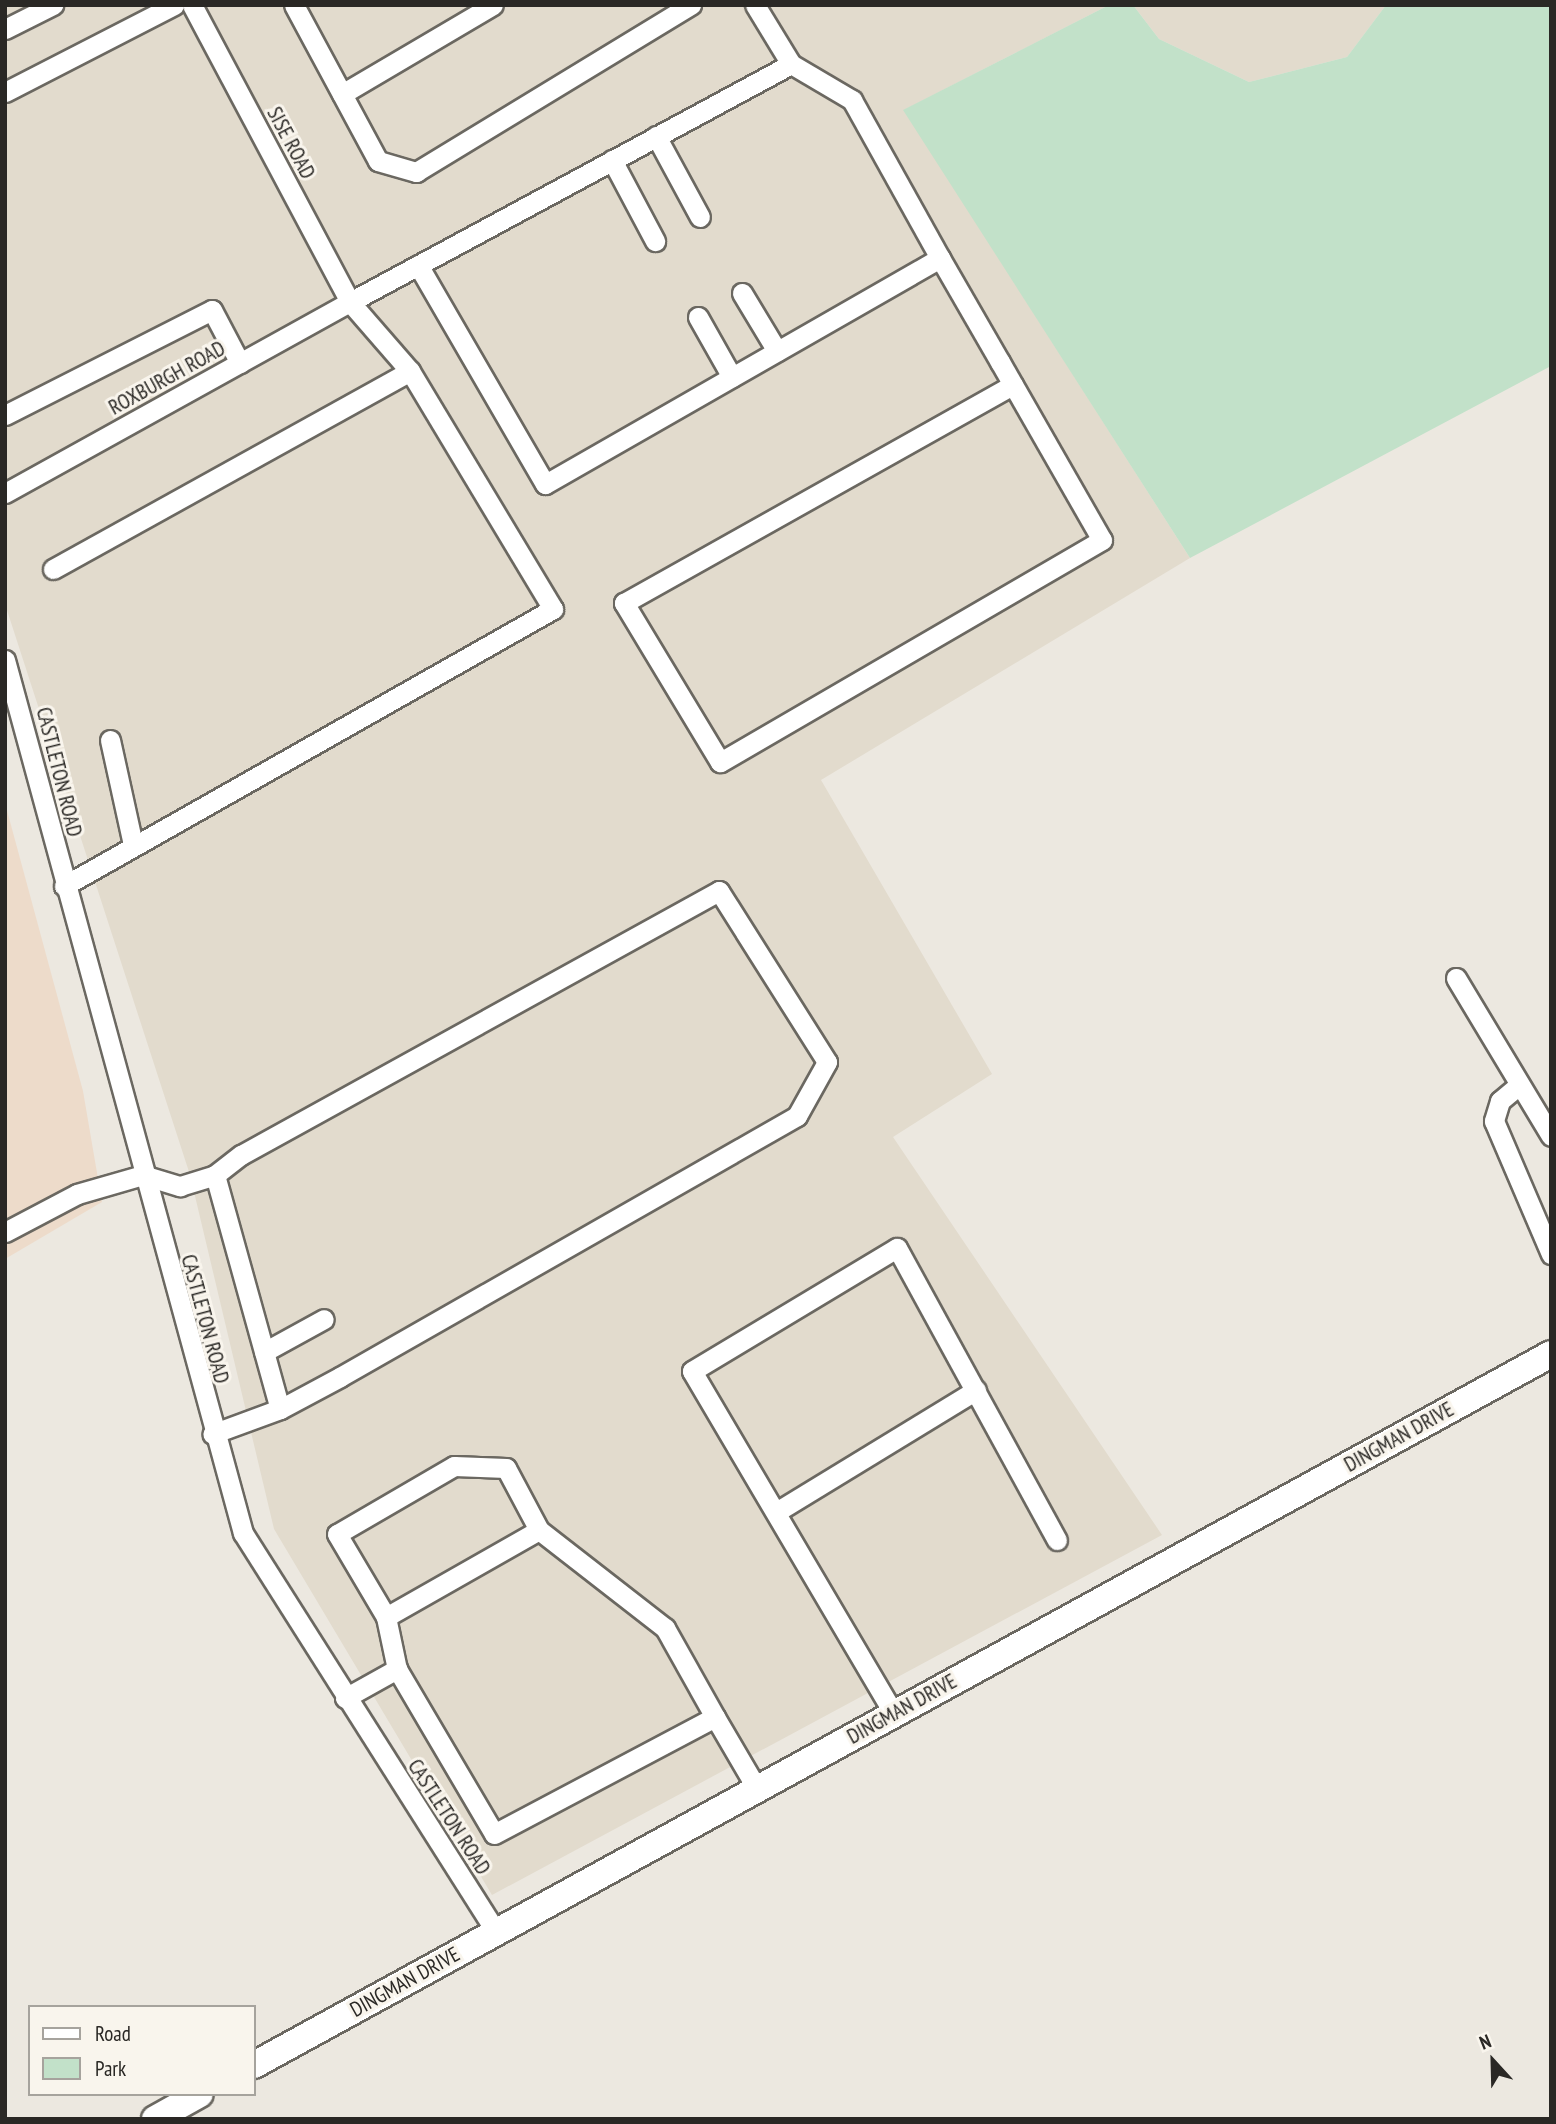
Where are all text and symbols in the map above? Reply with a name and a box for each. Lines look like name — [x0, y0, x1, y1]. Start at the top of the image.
street label: SISE ROAD — [262, 103, 320, 183]
street label: ROXBURGH ROAD — [104, 336, 230, 420]
street label: CASTLETON ROAD — [31, 705, 87, 839]
street label: CASTLETON ROAD — [176, 1252, 234, 1386]
street label: DINGMAN DRIVE — [1340, 1397, 1458, 1477]
street label: DINGMAN DRIVE — [843, 1669, 961, 1749]
street label: CASTLETON ROAD — [402, 1755, 496, 1879]
street label: DINGMAN DRIVE — [346, 1942, 464, 2022]
legend — [28, 2005, 256, 2096]
text: Road — [95, 2020, 131, 2047]
north arrow — [1458, 2026, 1528, 2096]
text: N — [1476, 2028, 1494, 2055]
text: Park — [95, 2055, 126, 2082]

